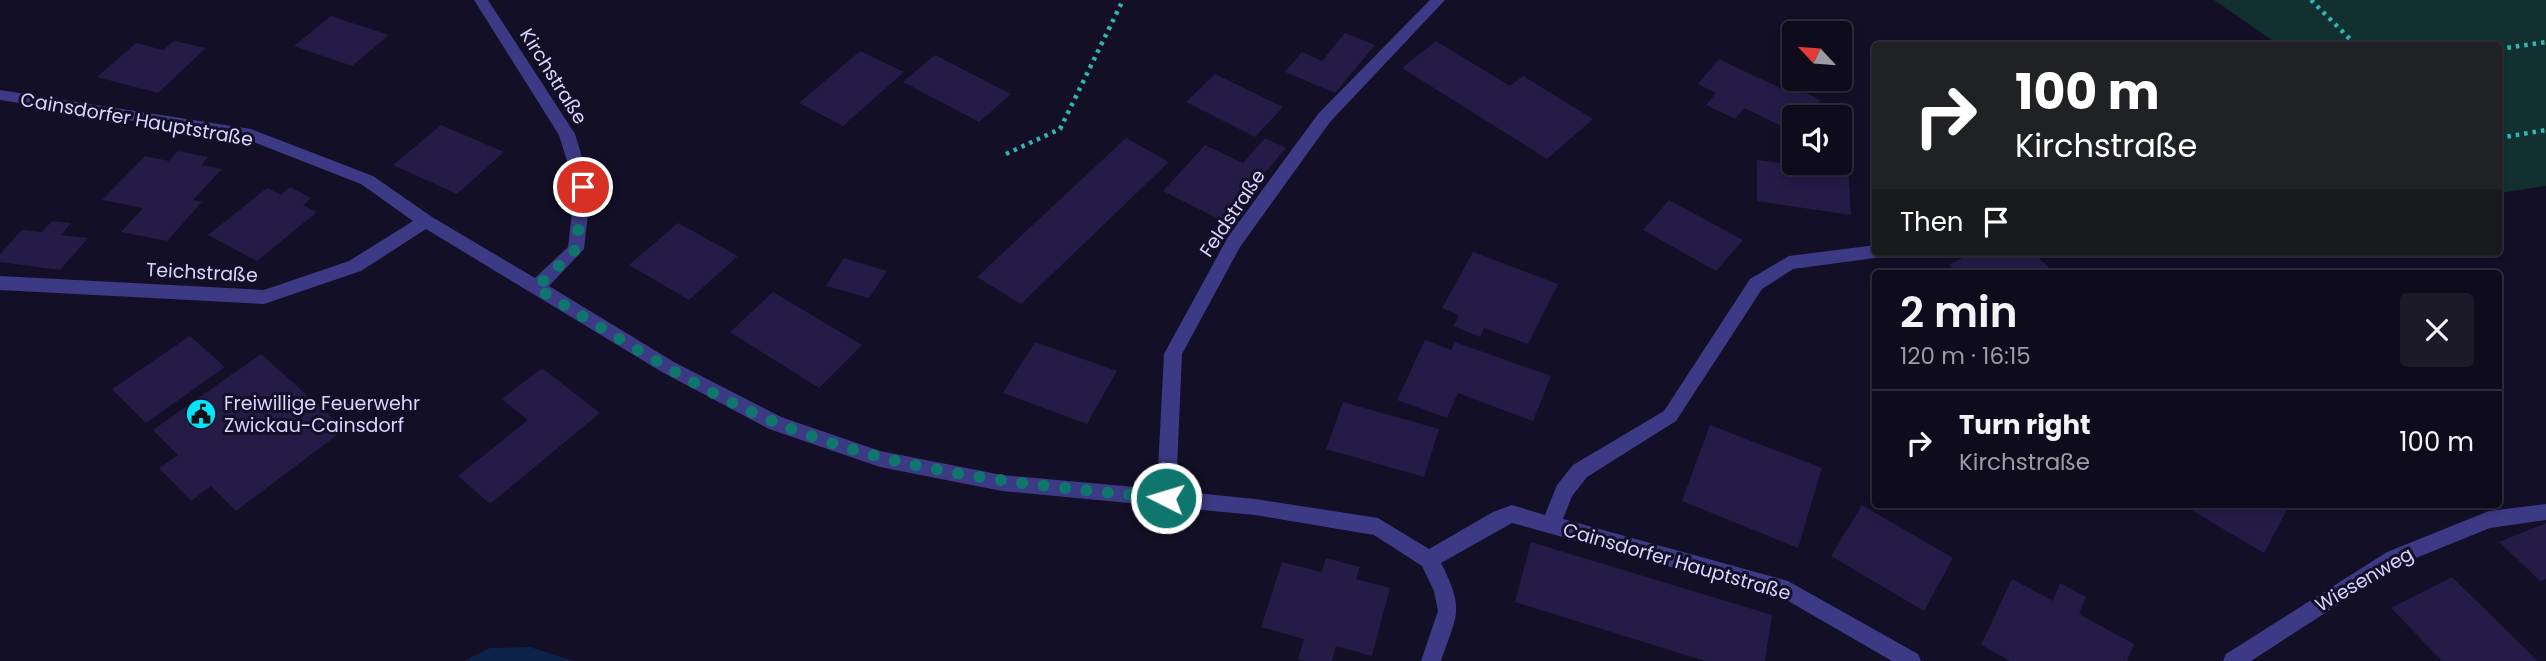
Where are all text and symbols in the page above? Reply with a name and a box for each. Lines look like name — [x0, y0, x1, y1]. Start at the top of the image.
north arrow — [1782, 21, 1852, 91]
map controls — [1782, 21, 1852, 175]
street label: Kirchstraße — [513, 23, 594, 129]
text: 100 m — [2015, 58, 2160, 126]
icon: right — [1900, 70, 1991, 161]
street label: Cainsdorfer Hauptstraße — [18, 86, 255, 153]
button: sound — [1782, 105, 1852, 175]
text: Kirchstraße — [2015, 123, 2197, 168]
pin — [553, 157, 613, 217]
street label: Feldstraße — [1193, 164, 1272, 262]
icon: arrive — [564, 168, 602, 206]
icon: arrive — [1977, 203, 2015, 241]
text: Then — [1900, 204, 1963, 240]
street label: Teichstraße — [145, 256, 259, 289]
text: 2 min — [1900, 283, 2018, 342]
button: close — [2400, 293, 2474, 367]
text: 120 m · 16:15 — [1900, 340, 2031, 372]
place label: Freiwillige Feuerwehr Zwickau-Cainsdorf — [224, 390, 420, 439]
public building icon: Freiwillige Feuerwehr Zwickau-Cainsdorf — [184, 397, 218, 431]
text: Turn right — [1959, 407, 2091, 443]
icon: right — [1900, 424, 1938, 462]
text: 100 m — [2399, 424, 2474, 460]
text: Kirchstraße — [1959, 446, 2090, 478]
position arrow — [1129, 461, 1203, 535]
street label: Cainsdorfer Hauptstraße — [1560, 516, 1794, 607]
street label: Wiesenweg — [2310, 540, 2418, 618]

